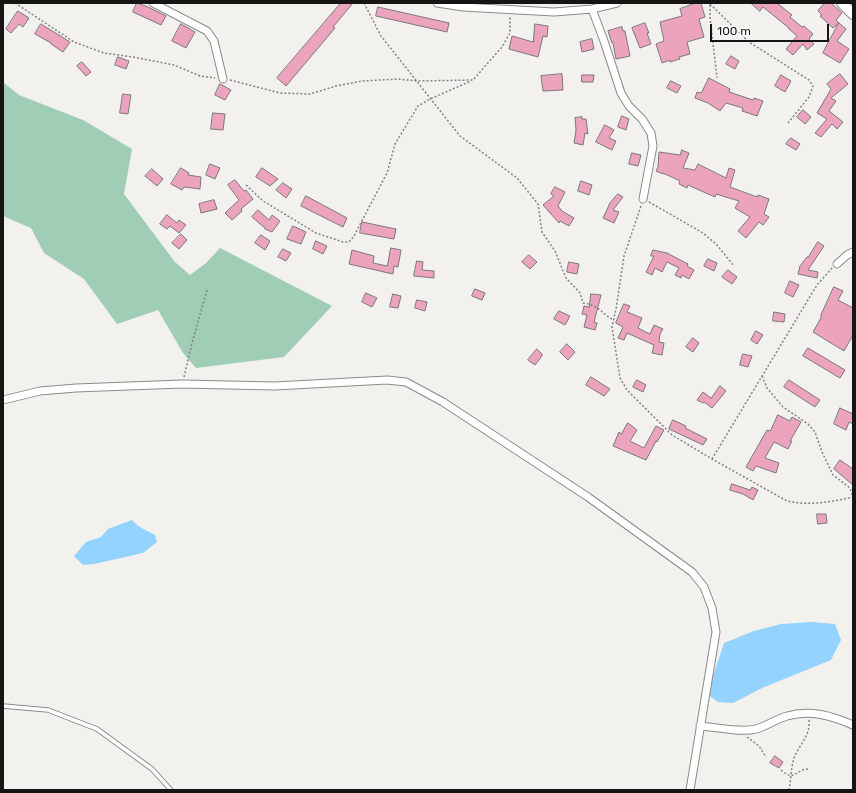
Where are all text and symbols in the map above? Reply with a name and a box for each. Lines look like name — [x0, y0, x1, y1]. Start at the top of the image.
scale bar — [712, 16, 831, 42]
text: 100 m — [717, 24, 751, 38]

